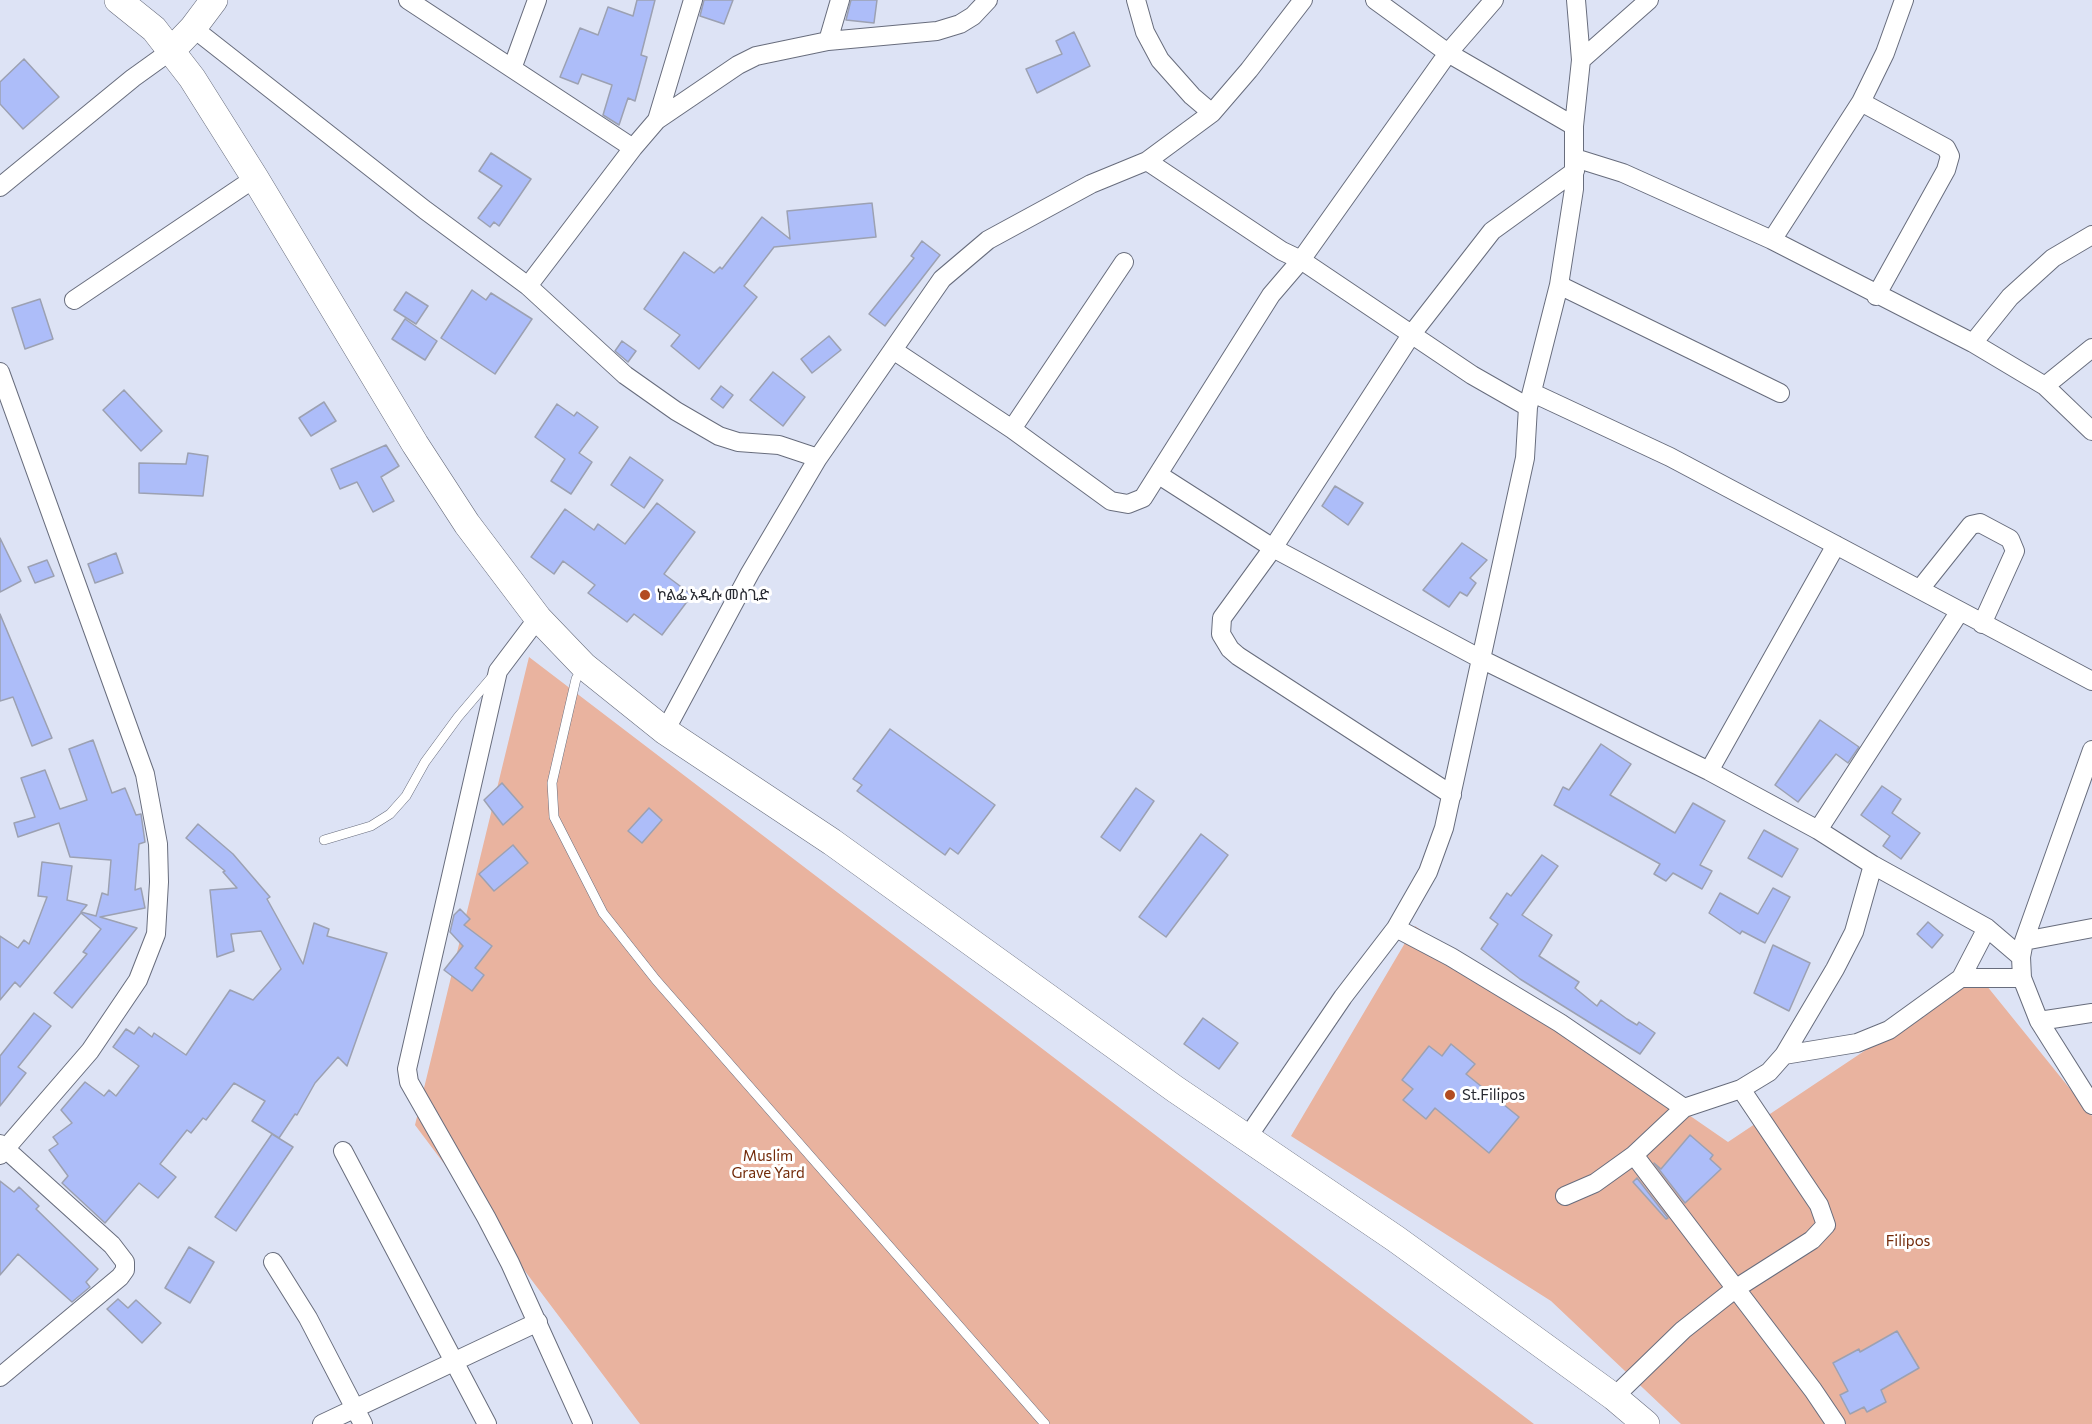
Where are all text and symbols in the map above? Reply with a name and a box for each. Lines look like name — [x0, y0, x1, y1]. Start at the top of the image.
place label: ኮልፌ አዲሱ መስጊድ — [657, 586, 769, 604]
marker: ኮልፌ አዲሱ መስጊድ — [638, 588, 652, 602]
place label: St.Filipos — [1462, 1086, 1525, 1104]
marker: St.Filipos — [1443, 1088, 1457, 1102]
park label: Muslim Grave Yard — [731, 1147, 805, 1182]
park label: Filipos — [1886, 1232, 1930, 1250]

